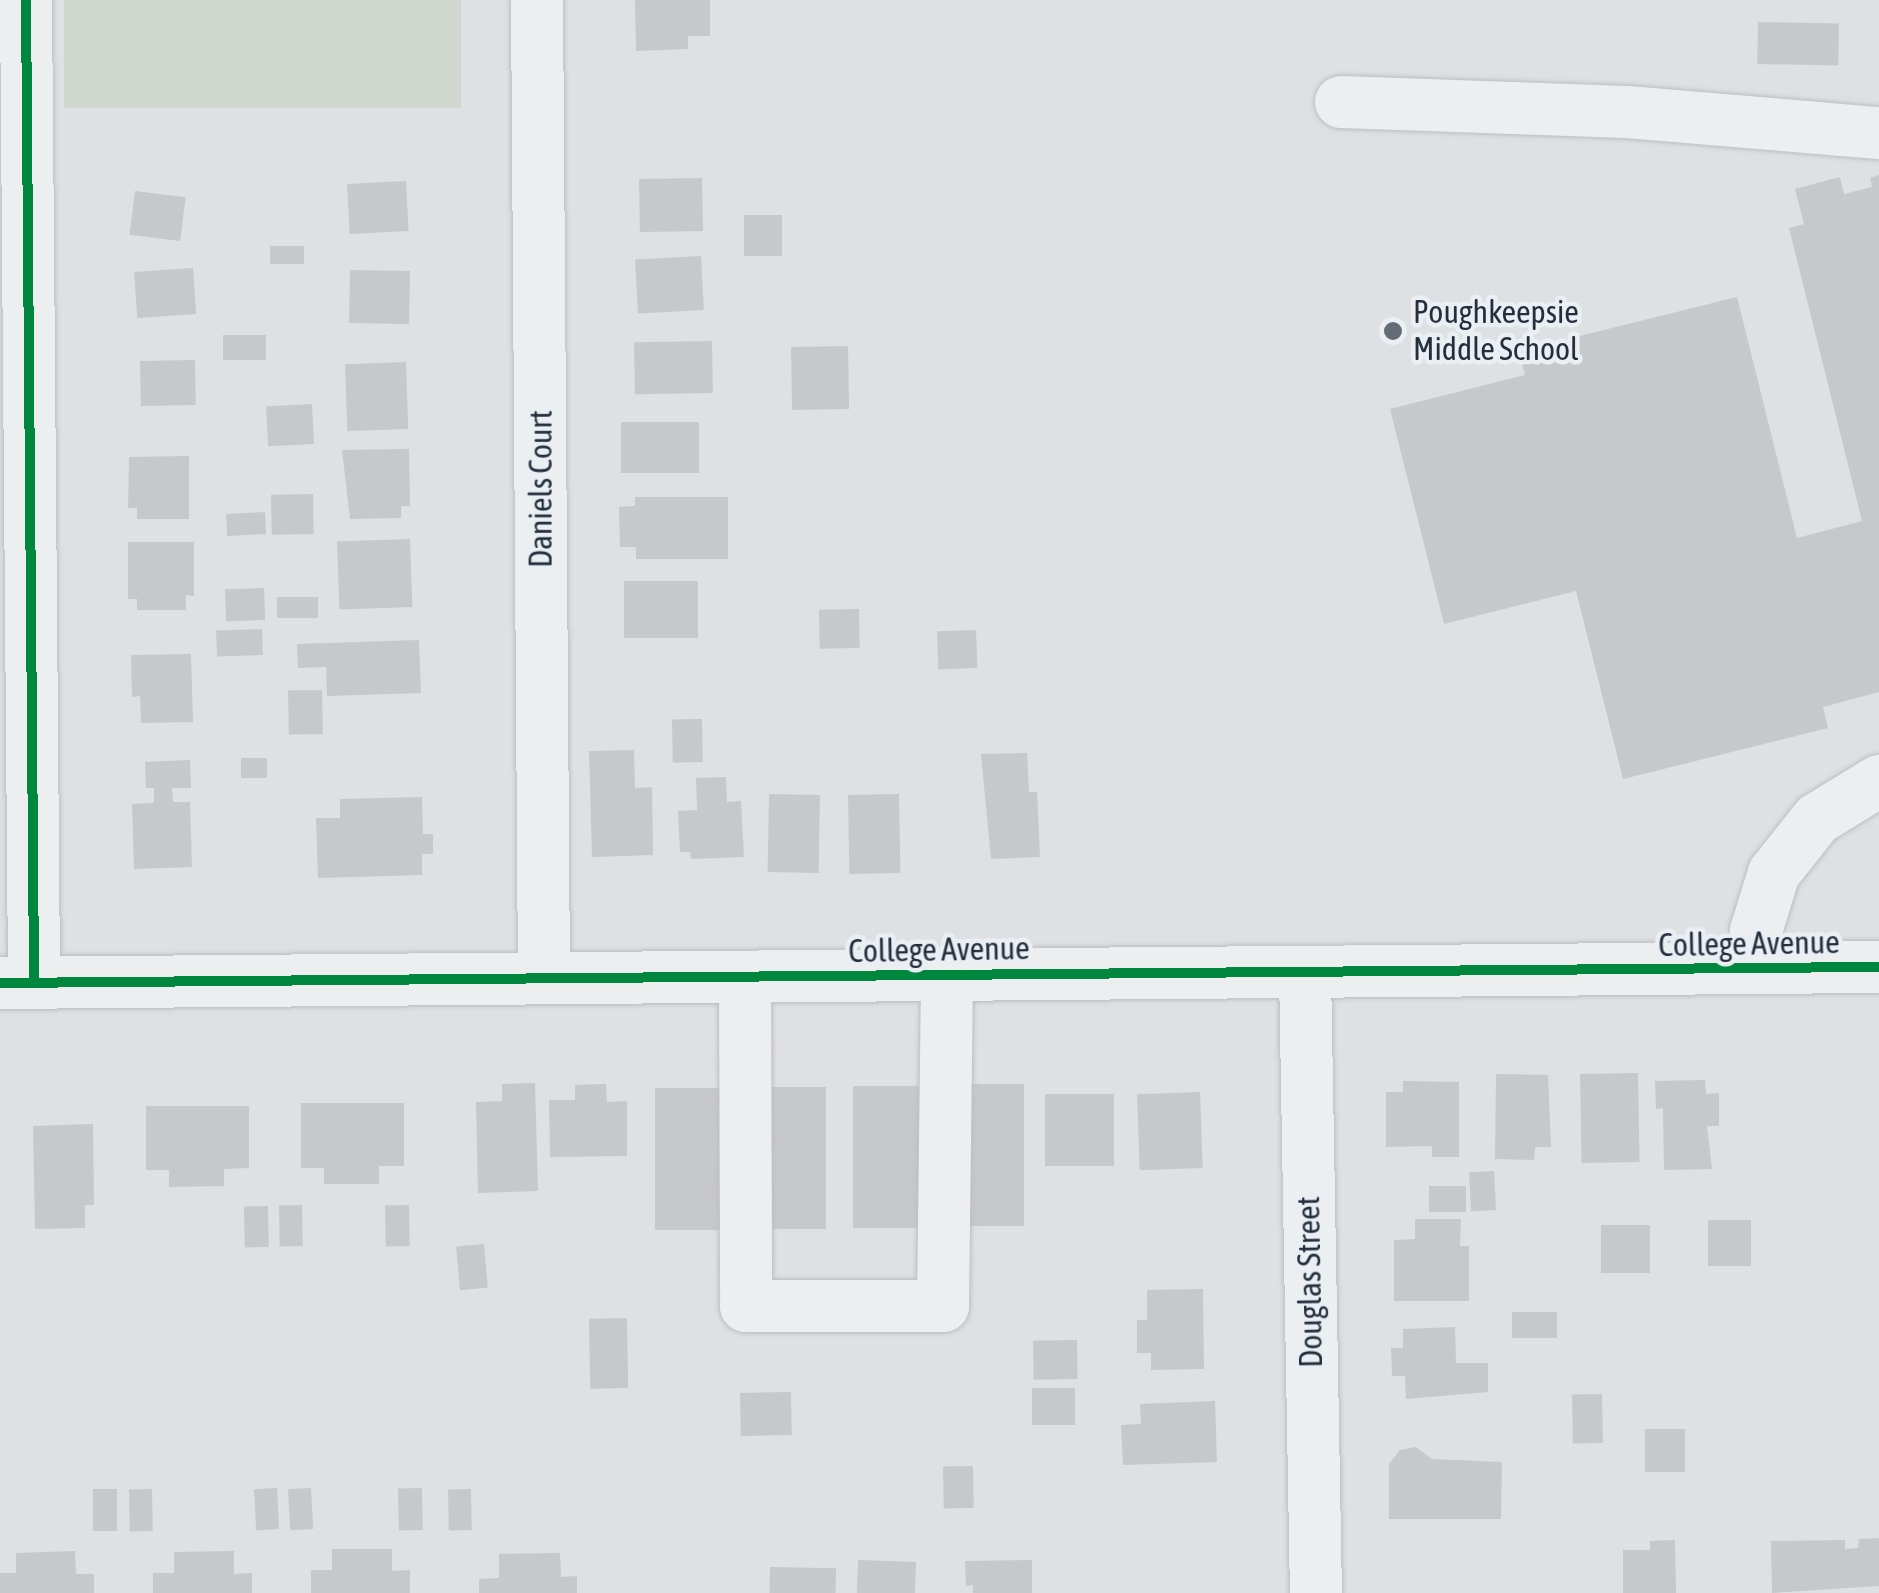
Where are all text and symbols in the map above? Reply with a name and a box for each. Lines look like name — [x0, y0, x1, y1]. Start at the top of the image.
place label: Poughkeepsie Middle School — [1413, 294, 1579, 369]
marker: Poughkeepsie Middle School — [1382, 320, 1404, 342]
street label: Daniels Court — [522, 410, 560, 568]
street label: College Avenue — [1658, 923, 1840, 965]
street label: College Avenue — [848, 929, 1030, 971]
street label: Douglas Street — [1289, 1196, 1331, 1368]

